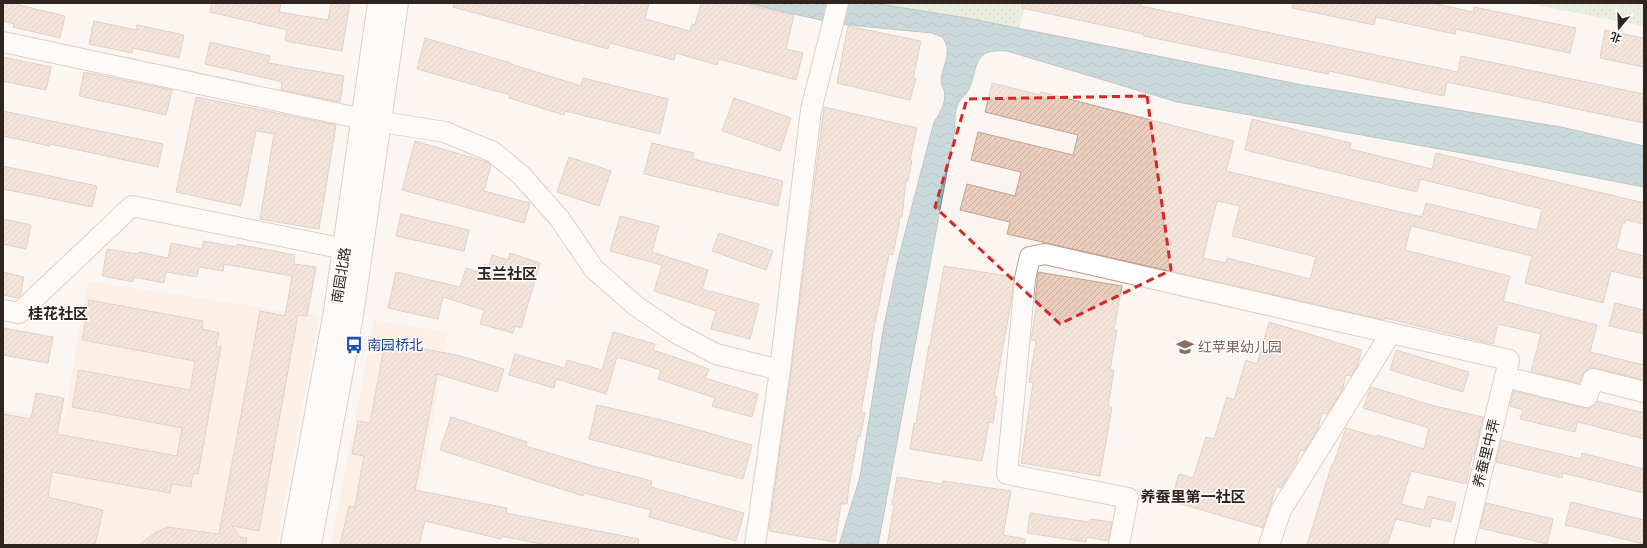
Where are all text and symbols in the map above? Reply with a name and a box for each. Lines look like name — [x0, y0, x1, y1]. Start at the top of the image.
north arrow — [1599, 8, 1639, 48]
text: 北 — [1609, 29, 1623, 45]
street label: 南园北路 — [329, 246, 353, 304]
district label: 玉兰社区 — [477, 265, 537, 283]
district label: 桂花社区 — [28, 305, 88, 323]
bus stop icon: 南园桥北 — [344, 335, 364, 355]
place label: 南园桥北 — [367, 337, 423, 353]
school or university icon: 红苹果幼儿园 — [1175, 337, 1195, 357]
place label: 红苹果幼儿园 — [1198, 339, 1282, 355]
street label: 养蚕里中弄 — [1470, 417, 1502, 489]
district label: 养蚕里第一社区 — [1140, 488, 1246, 506]

